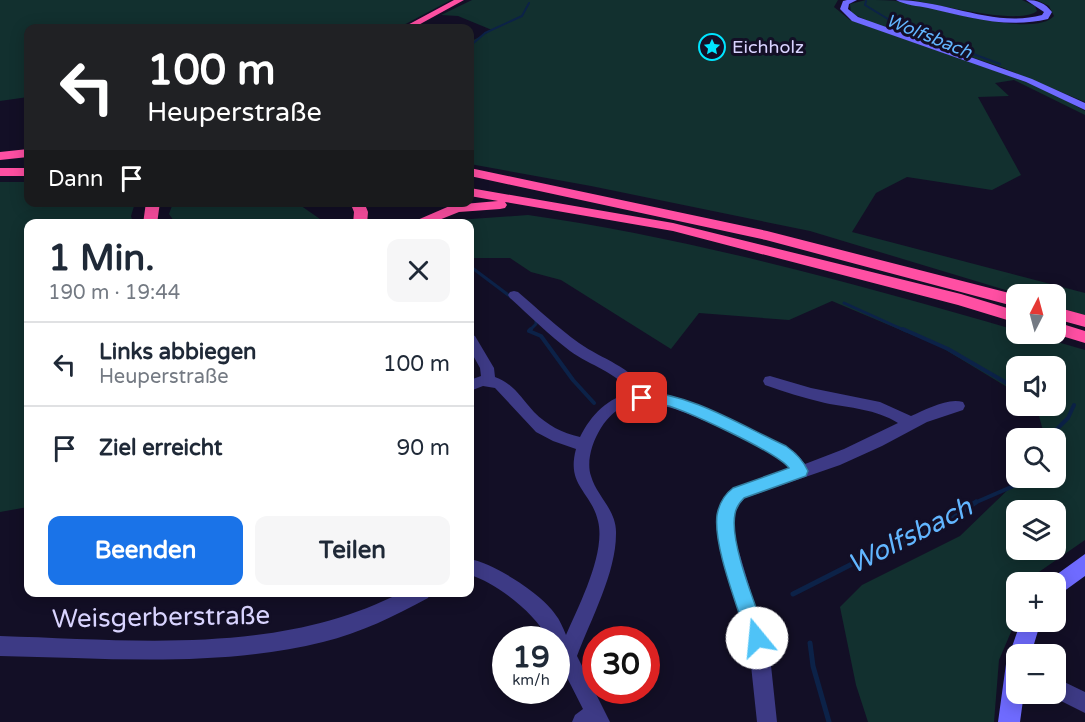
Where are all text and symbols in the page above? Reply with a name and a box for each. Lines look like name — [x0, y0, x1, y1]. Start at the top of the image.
water label: Wolfsbach — [883, 9, 976, 64]
place icon: Eichholz — [697, 32, 727, 62]
place label: Eichholz — [732, 36, 804, 58]
text: 100 m — [147, 45, 276, 96]
icon: left — [48, 48, 126, 126]
text: Heuperstraße — [147, 96, 322, 129]
icon: arrive — [115, 162, 148, 195]
text: Dann — [48, 166, 103, 192]
text: 1 Min. — [48, 237, 155, 280]
button: close — [387, 239, 450, 302]
text: 190 m · 19:44 — [48, 281, 180, 305]
north arrow — [1006, 284, 1066, 344]
map controls — [1006, 284, 1066, 704]
text: Links abbiegen — [99, 339, 257, 365]
icon: left — [48, 348, 81, 381]
text: 100 m — [383, 351, 450, 377]
button: sound — [1006, 356, 1066, 416]
text: Heuperstraße — [99, 365, 228, 389]
pin — [616, 372, 667, 423]
icon: arrive — [625, 381, 658, 414]
button: search — [1006, 428, 1066, 488]
icon: arrive — [48, 432, 81, 465]
text: Ziel erreicht — [99, 435, 222, 461]
text: 90 m — [396, 435, 450, 461]
water label: Wolfsbach — [842, 490, 978, 581]
button: layers — [1006, 500, 1066, 560]
button: Beenden — [48, 516, 243, 585]
button: Teilen — [255, 516, 450, 585]
button: + — [1006, 572, 1066, 632]
street label: Weisgerberstraße — [52, 600, 270, 634]
position arrow — [725, 606, 789, 670]
speed limit sign: 30 — [582, 626, 660, 704]
text: 19 — [512, 639, 550, 676]
button: − — [1006, 644, 1066, 704]
text: km/h — [512, 671, 550, 689]

